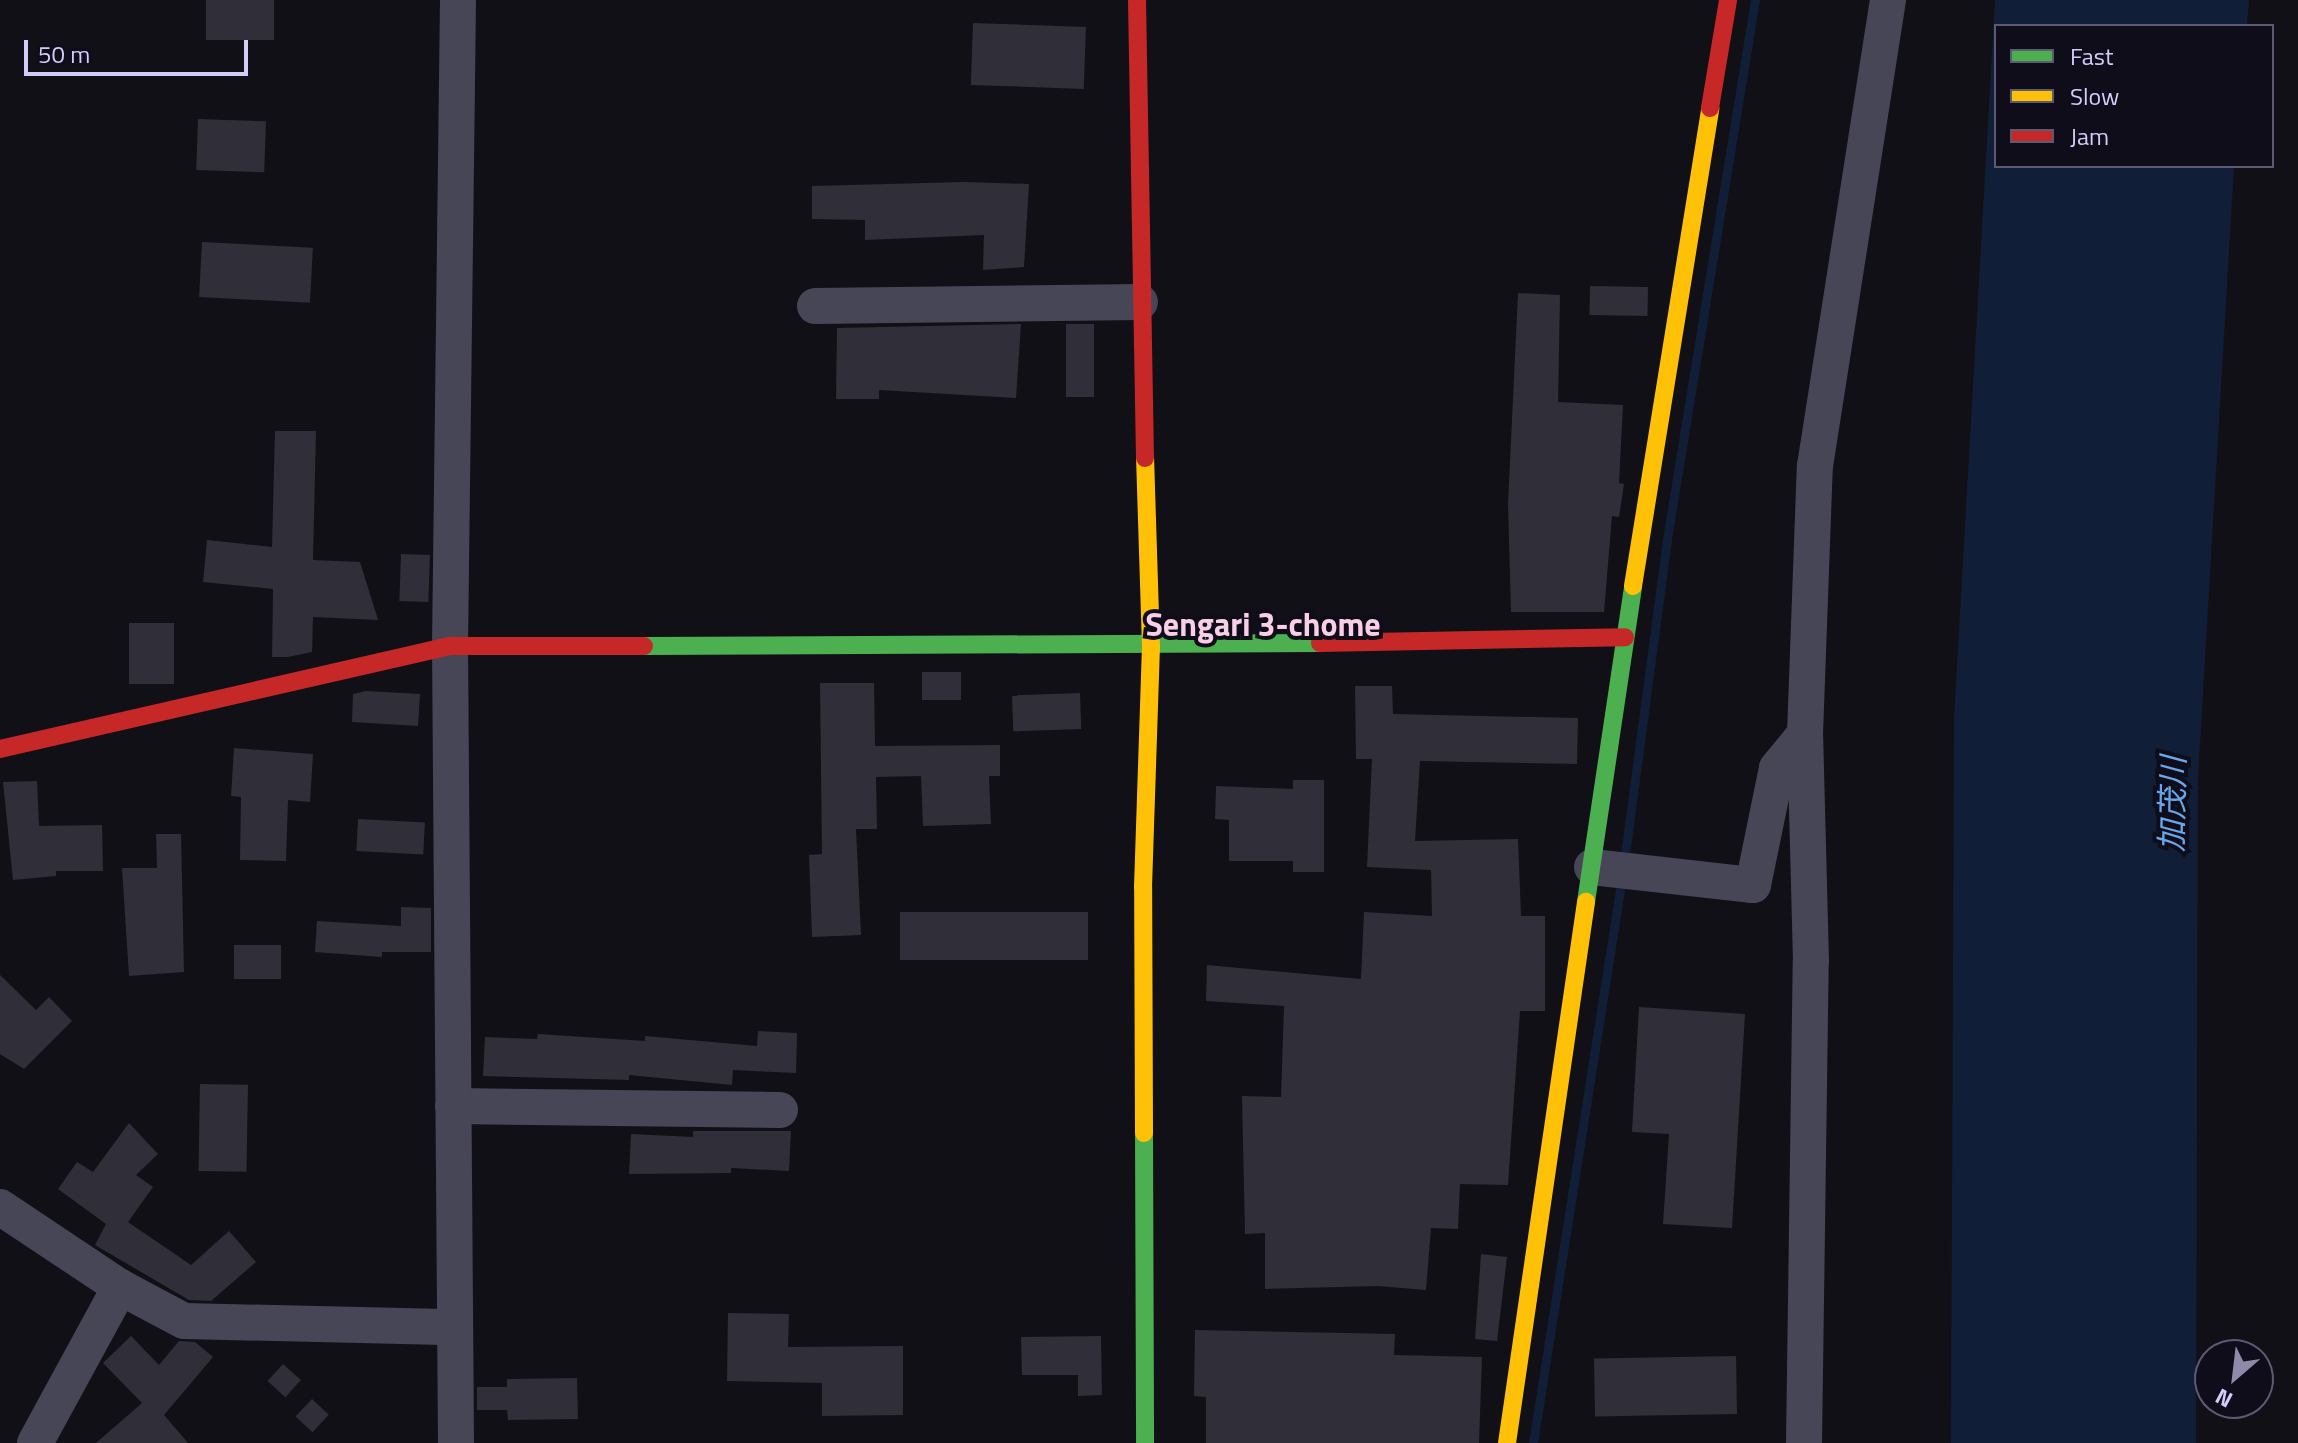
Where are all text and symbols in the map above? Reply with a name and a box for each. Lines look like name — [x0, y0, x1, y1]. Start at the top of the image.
scale bar — [28, 24, 252, 74]
legend — [1994, 24, 2274, 168]
text: 50 m — [38, 36, 90, 72]
text: Fast — [2070, 38, 2113, 74]
text: Slow — [2070, 78, 2119, 114]
text: Jam — [2070, 118, 2109, 154]
district label: Sengari 3-chome — [1145, 605, 1381, 643]
water label: 加茂川 — [2152, 756, 2192, 852]
north arrow — [2194, 1339, 2274, 1419]
text: N — [2209, 1380, 2238, 1417]

